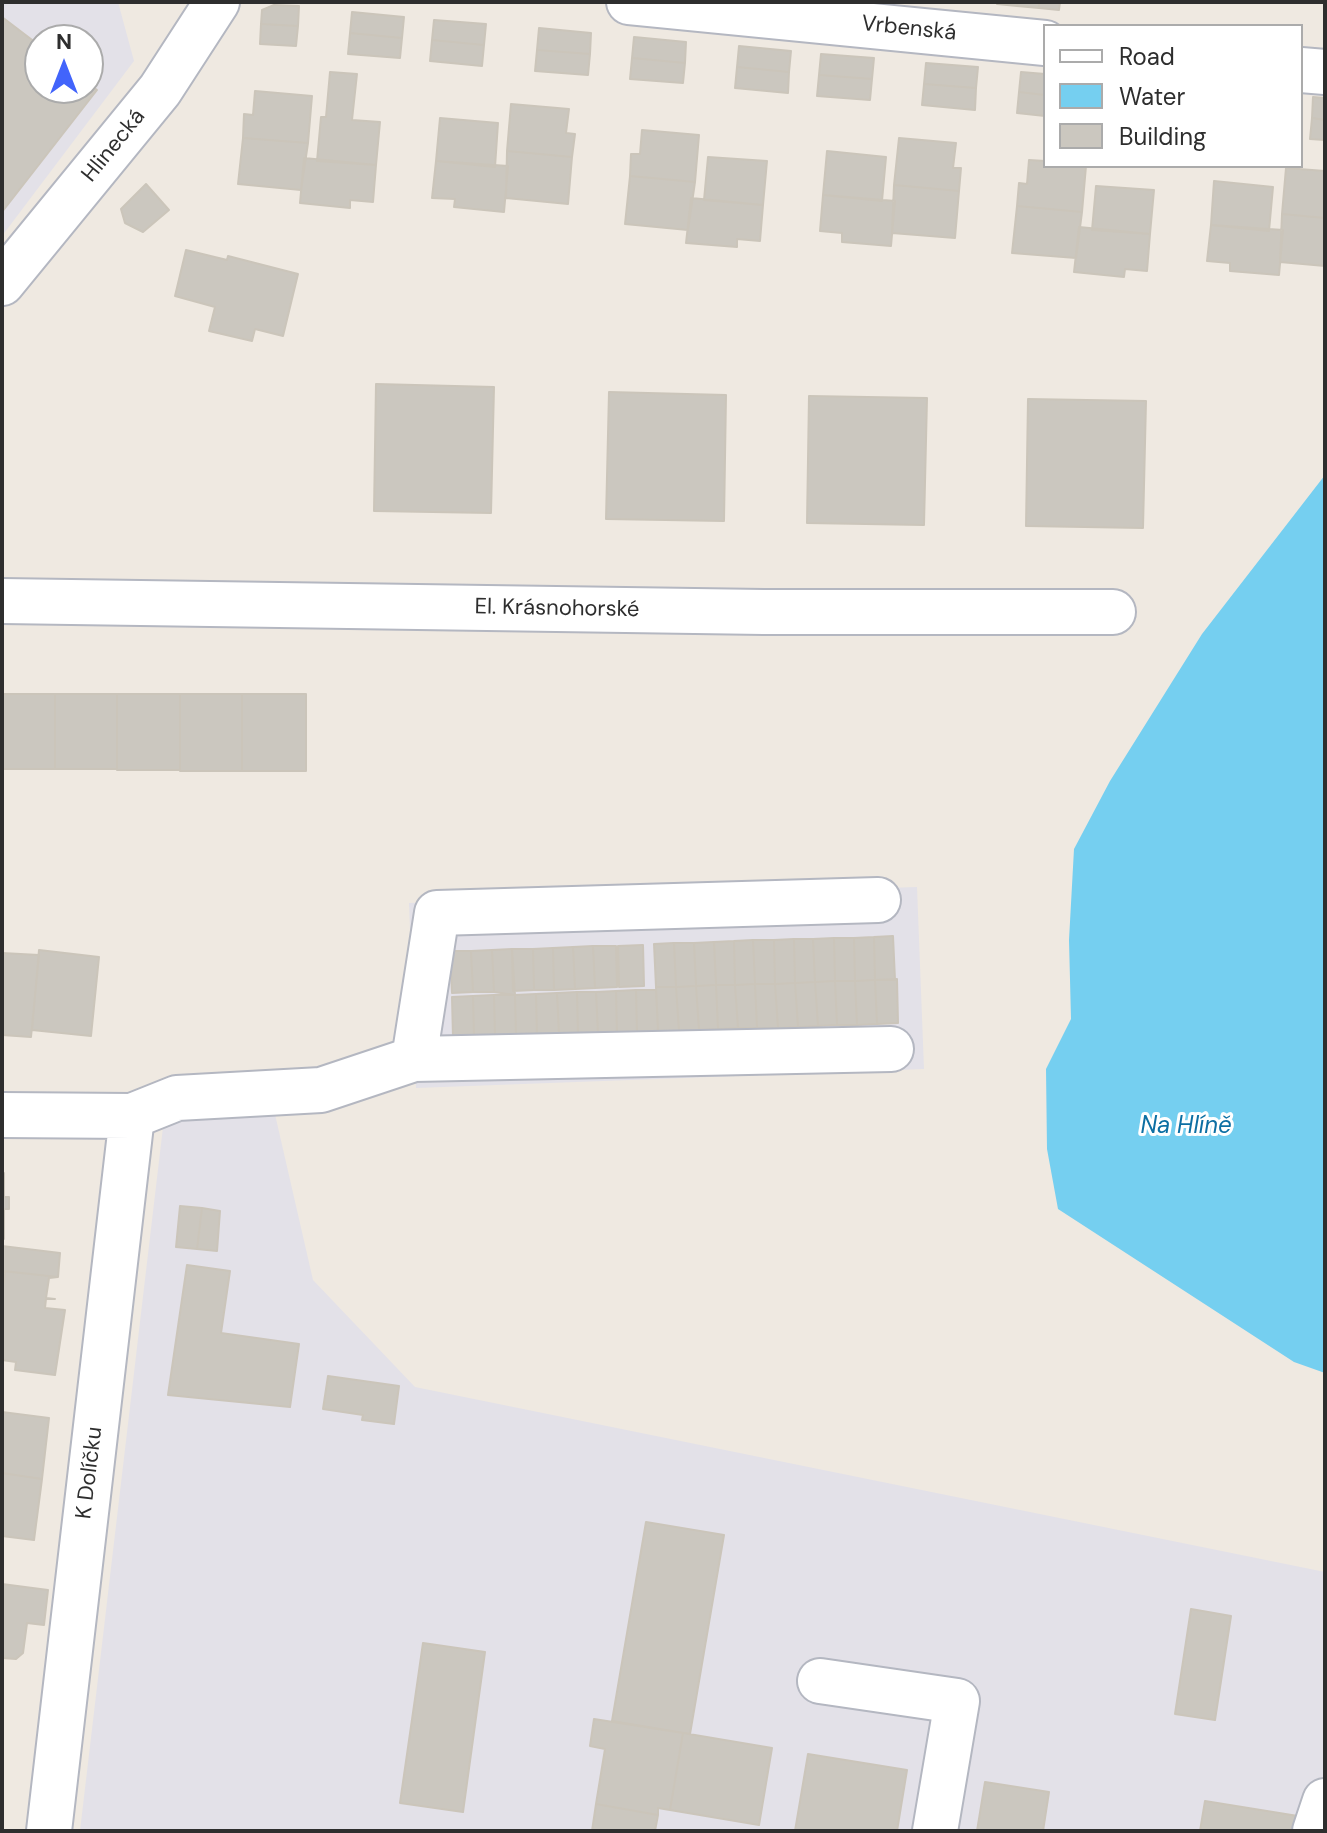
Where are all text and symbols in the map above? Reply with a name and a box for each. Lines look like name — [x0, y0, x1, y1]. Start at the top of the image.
street label: Vrbenská — [860, 11, 958, 47]
north arrow — [24, 24, 104, 104]
legend — [1043, 24, 1303, 168]
text: N — [56, 27, 72, 56]
text: Road — [1119, 41, 1175, 72]
text: Water — [1119, 81, 1185, 112]
street label: Hlinecká — [77, 104, 151, 188]
text: Building — [1119, 121, 1206, 152]
street label: El. Krásnohorské — [474, 594, 640, 624]
water label: Na Hlíně — [1140, 1113, 1232, 1141]
street label: K Dolíčku — [71, 1425, 109, 1521]

